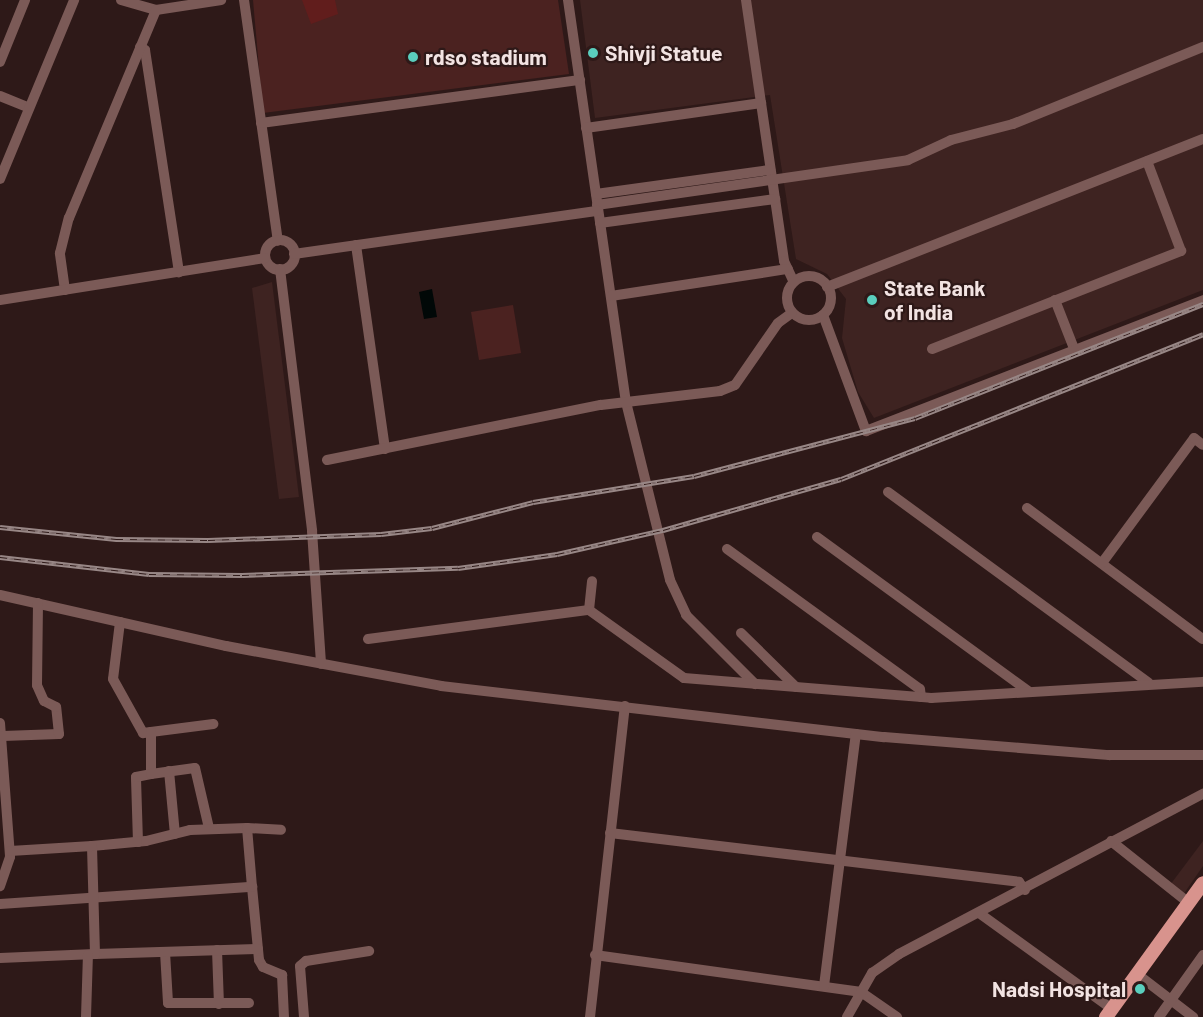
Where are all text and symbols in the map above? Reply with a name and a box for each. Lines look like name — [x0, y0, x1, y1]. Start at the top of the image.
place label: Shivji Statue — [605, 40, 722, 66]
place label: rdso stadium — [425, 44, 547, 70]
marker: Shivji Statue — [586, 46, 600, 60]
marker: rdso stadium — [406, 50, 420, 64]
place label: State Bank of India — [884, 275, 986, 325]
marker: State Bank of India — [865, 293, 879, 307]
place label: Nadsi Hospital — [992, 976, 1126, 1002]
marker: Nadsi Hospital — [1131, 980, 1149, 998]

